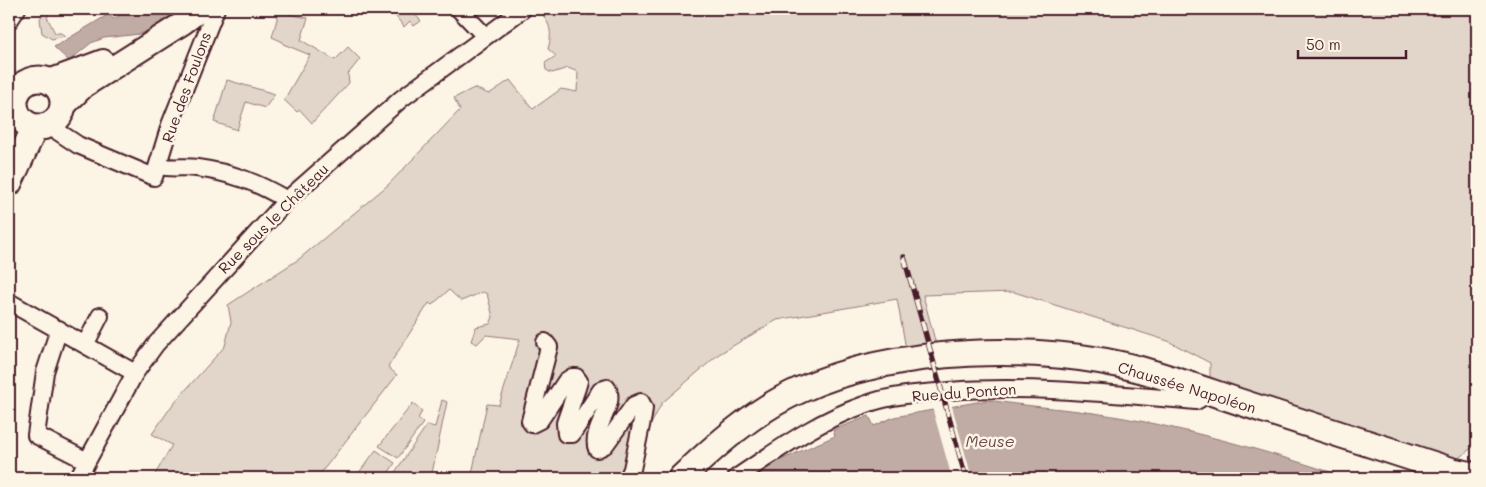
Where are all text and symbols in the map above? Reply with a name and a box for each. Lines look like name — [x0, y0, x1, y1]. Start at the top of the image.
scale bar — [1298, 28, 1406, 60]
street label: Rue des Foulons — [157, 29, 215, 145]
text: 50 m — [1306, 34, 1341, 54]
street label: Rue sous le Château — [214, 159, 332, 277]
street label: Chaussée Napoléon — [1115, 356, 1259, 418]
street label: Rue du Ponton — [911, 378, 1017, 406]
water label: Meuse — [965, 430, 1015, 451]

